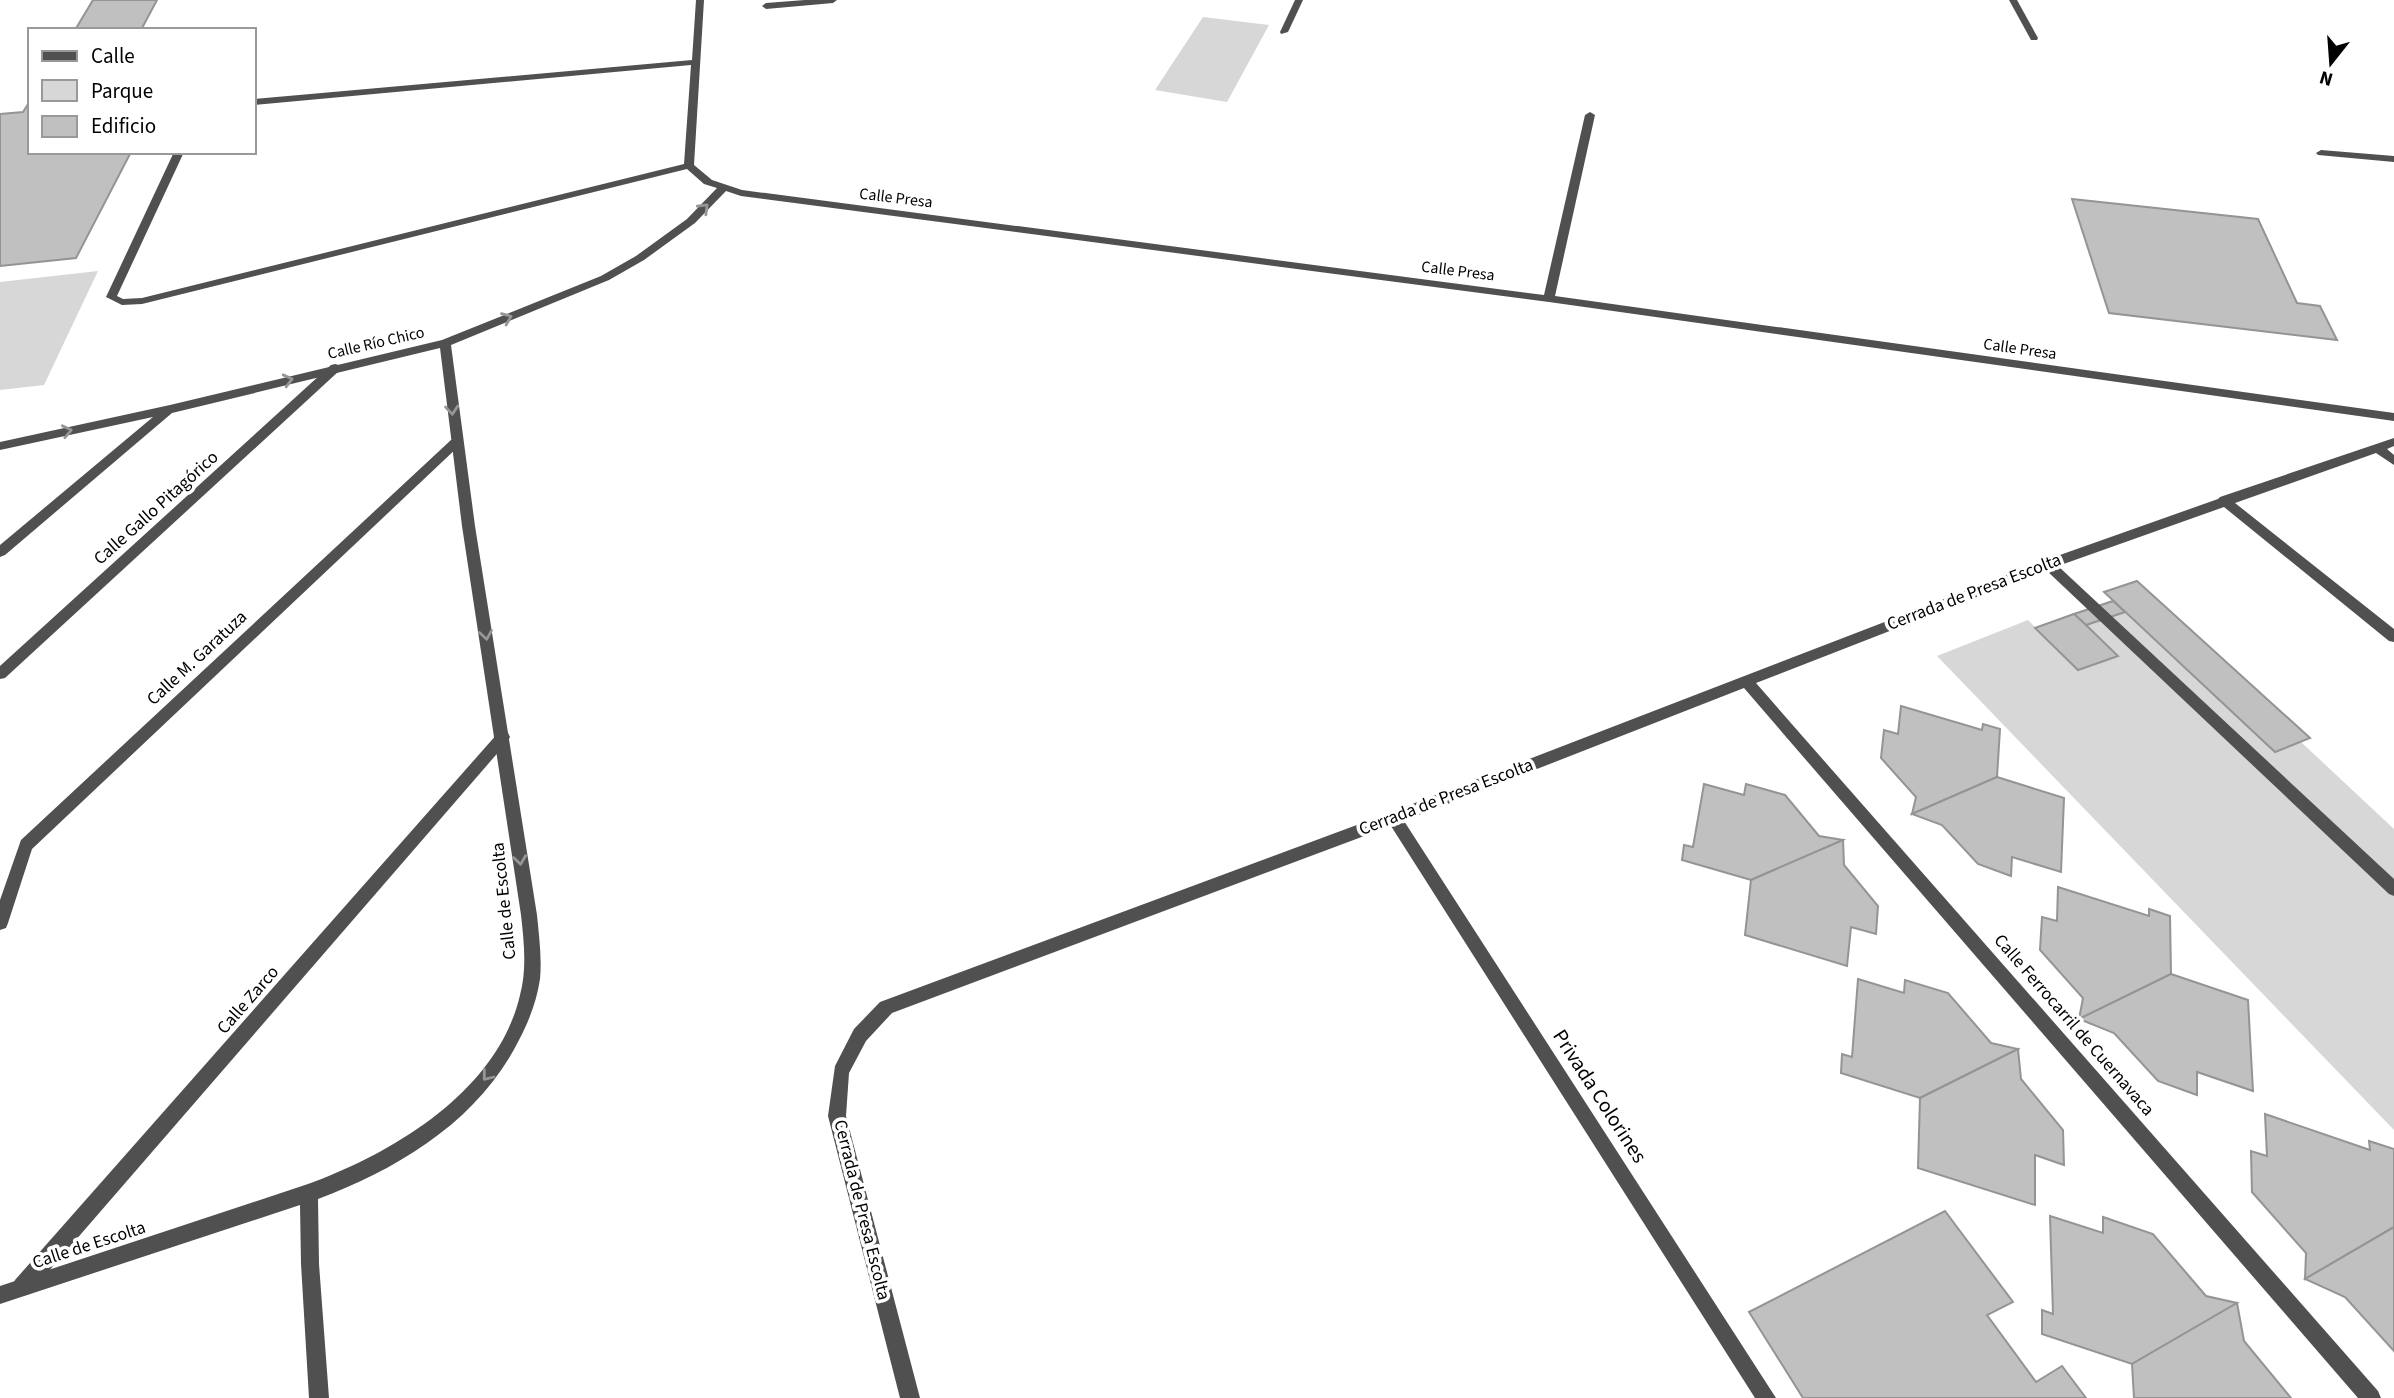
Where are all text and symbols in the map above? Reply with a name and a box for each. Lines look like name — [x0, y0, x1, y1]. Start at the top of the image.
legend — [28, 28, 256, 154]
north arrow — [2296, 28, 2366, 98]
text: Calle — [91, 41, 135, 71]
text: N — [2316, 63, 2336, 93]
text: Parque — [91, 76, 153, 106]
text: Edificio — [91, 111, 156, 141]
street label: Calle Presa — [858, 183, 934, 213]
one-way arrow — [695, 203, 708, 216]
street label: Calle Presa — [1420, 256, 1496, 286]
one-way arrow — [500, 312, 512, 326]
street label: Calle Río Chico — [325, 321, 427, 365]
street label: Calle Presa — [1982, 333, 2058, 365]
one-way arrow — [282, 374, 294, 388]
one-way arrow — [444, 405, 459, 416]
one-way arrow — [61, 425, 73, 440]
street label: Calle Gallo Pitagórico — [88, 445, 224, 571]
street label: Cerrada de Presa Escolta — [1883, 547, 2065, 637]
street label: Calle M. Garatuza — [141, 605, 253, 711]
one-way arrow — [478, 629, 493, 641]
street label: Cerrada de Presa Escolta — [1355, 752, 1537, 842]
street label: Calle de Escolta — [485, 841, 523, 961]
one-way arrow — [512, 854, 527, 866]
street label: Calle Ferrocarril de Cuernavaca — [1988, 929, 2160, 1121]
street label: Calle Zarco — [211, 960, 285, 1040]
street label: Privada Colorines — [1545, 1023, 1655, 1169]
one-way arrow — [483, 1068, 496, 1081]
street label: Cerrada de Presa Escolta — [828, 1117, 896, 1303]
street label: Calle de Escolta — [29, 1215, 149, 1275]

